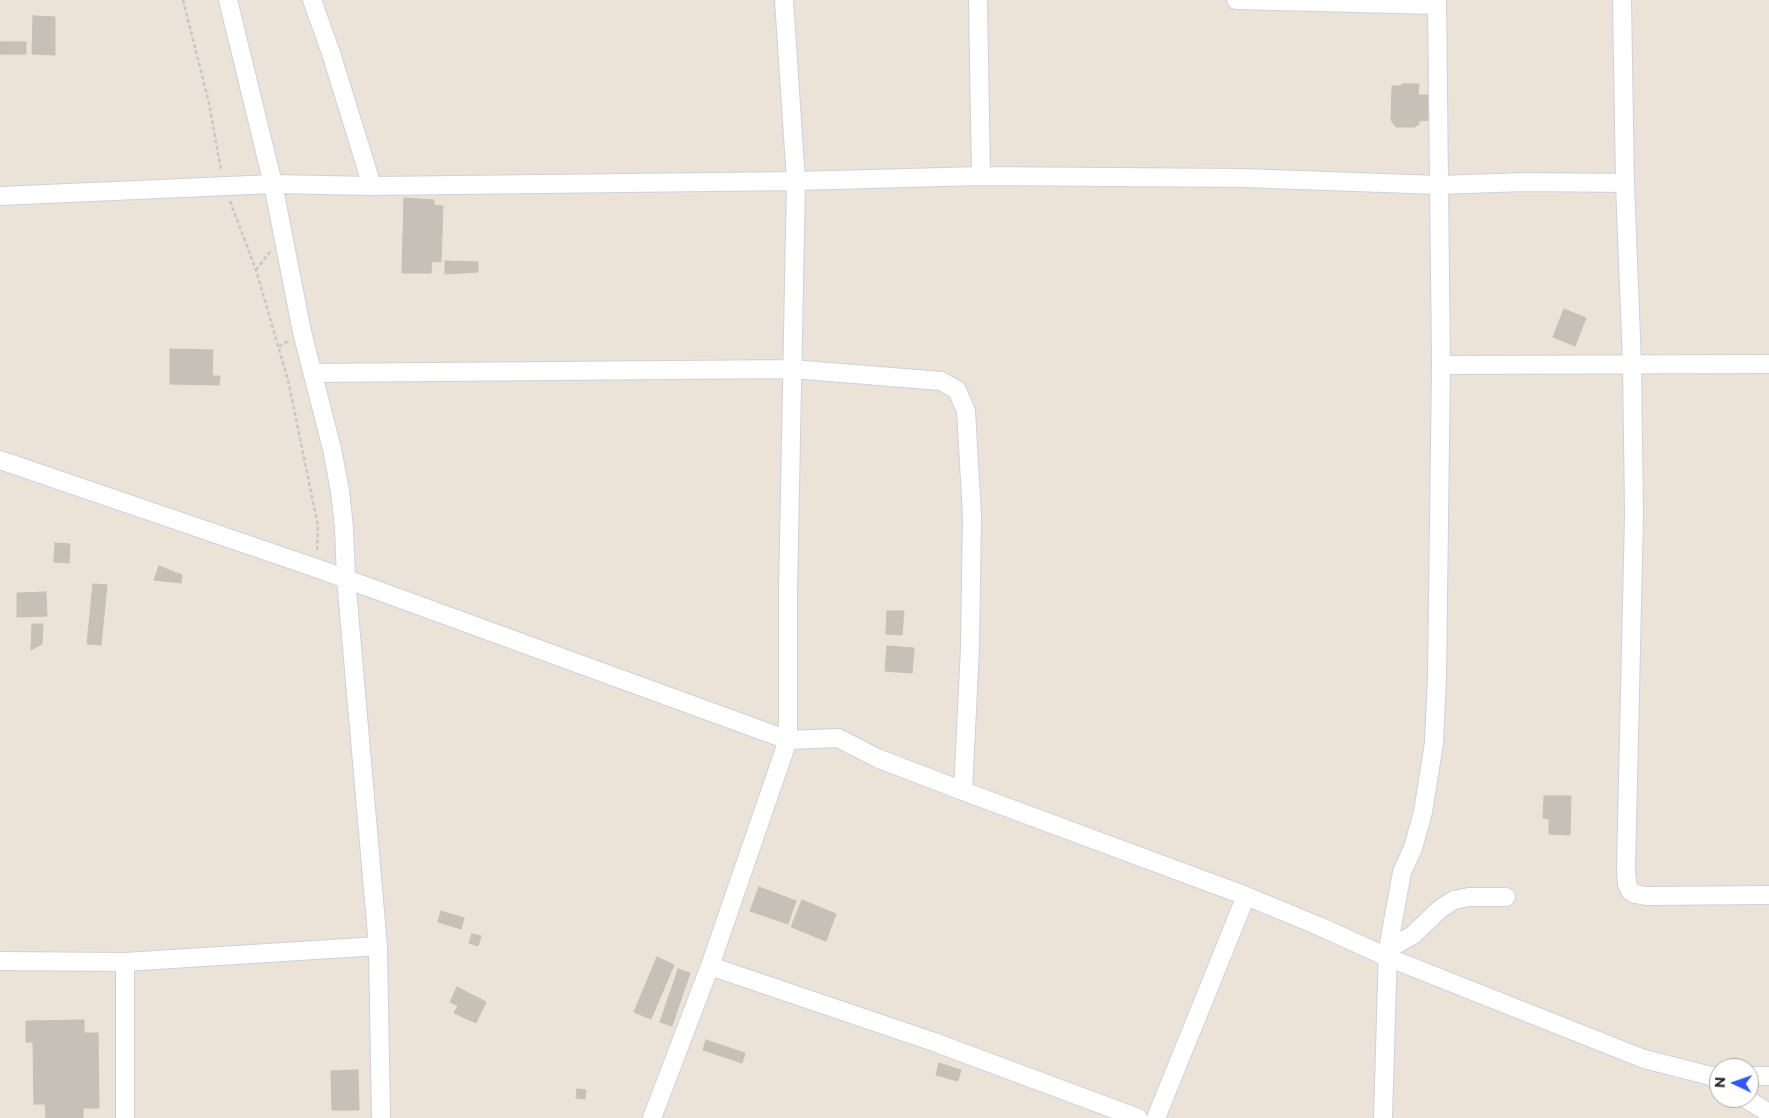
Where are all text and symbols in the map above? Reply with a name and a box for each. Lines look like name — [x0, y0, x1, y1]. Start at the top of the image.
north arrow — [1709, 1058, 1759, 1108]
text: N — [1711, 1076, 1729, 1088]

